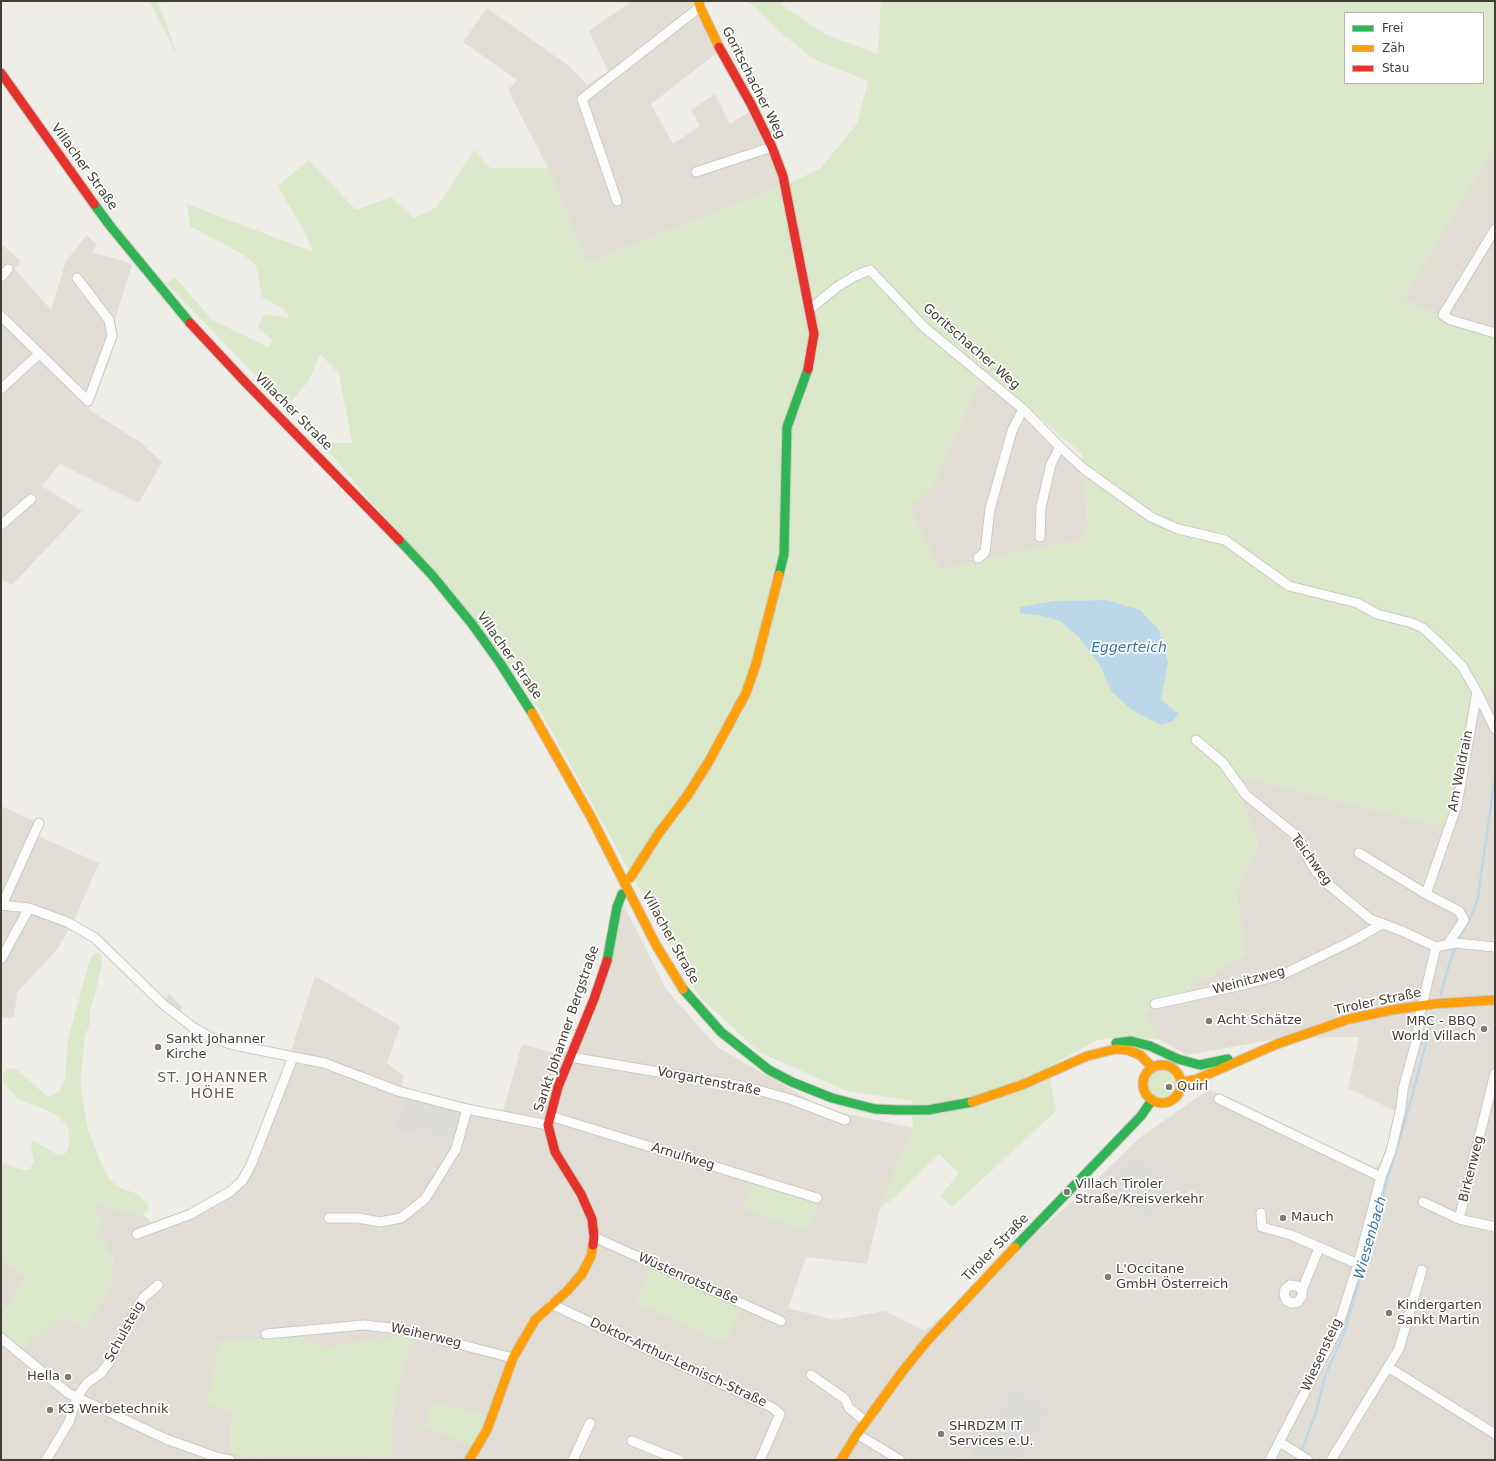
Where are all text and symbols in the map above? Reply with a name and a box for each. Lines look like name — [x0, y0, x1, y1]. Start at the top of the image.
legend — [1344, 12, 1484, 84]
text: Frei — [1382, 21, 1403, 35]
street label: Goritschacher Weg — [718, 24, 788, 142]
text: Zäh — [1382, 41, 1405, 55]
text: Stau — [1382, 61, 1409, 75]
street label: Villacher Straße — [47, 121, 121, 213]
street label: Goritschacher Weg — [919, 301, 1023, 393]
street label: Villacher Straße — [251, 370, 335, 454]
street label: Villacher Straße — [473, 609, 545, 703]
water label: Eggerteich — [1091, 640, 1167, 656]
street label: Am Waldrain — [1445, 729, 1477, 813]
street label: Teichweg — [1287, 831, 1335, 889]
street label: Villacher Straße — [638, 889, 702, 987]
street label: Sankt Johanner Bergstraße — [531, 944, 603, 1114]
street label: Weinitzweg — [1211, 964, 1287, 998]
street label: Tiroler Straße — [1333, 985, 1423, 1019]
place label: Acht Schätze — [1217, 1013, 1302, 1029]
place label: MRC - BBQ World Villach — [1392, 1014, 1476, 1045]
marker: Acht Schätze — [1204, 1016, 1214, 1026]
marker: MRC - BBQ World Villach — [1479, 1024, 1489, 1034]
place label: Sankt Johanner Kirche — [166, 1032, 265, 1063]
marker: Sankt Johanner Kirche — [153, 1042, 163, 1052]
street label: Vorgartenstraße — [656, 1064, 762, 1100]
district label: ST. JOHANNER HÖHE — [157, 1070, 269, 1102]
place label: Quirl — [1177, 1079, 1208, 1095]
marker: Quirl — [1164, 1082, 1174, 1092]
street label: Birkenweg — [1456, 1134, 1488, 1204]
street label: Arnulfweg — [649, 1140, 717, 1174]
place label: Villach Tiroler Straße/Kreisverkehr — [1075, 1177, 1204, 1208]
marker: Villach Tiroler Straße/Kreisverkehr — [1062, 1187, 1072, 1197]
water label: Wiesenbach — [1351, 1195, 1391, 1281]
place label: Mauch — [1291, 1210, 1334, 1226]
street label: Tiroler Straße — [960, 1211, 1032, 1285]
marker: Mauch — [1278, 1213, 1288, 1223]
street label: Wüstenrotstraße — [635, 1250, 741, 1308]
place label: L'Occitane GmbH Österreich — [1116, 1262, 1228, 1293]
marker: L'Occitane GmbH Österreich — [1103, 1272, 1113, 1282]
place label: Kindergarten Sankt Martin — [1397, 1298, 1482, 1329]
street label: Schulsteig — [102, 1299, 148, 1365]
marker: Kindergarten Sankt Martin — [1384, 1308, 1394, 1318]
street label: Doktor-Arthur-Lemisch-Straße — [587, 1315, 769, 1411]
street label: Wiesensteig — [1298, 1316, 1346, 1394]
street label: Weiherweg — [389, 1320, 463, 1352]
place label: Hella — [27, 1369, 60, 1385]
marker: Hella — [63, 1372, 73, 1382]
place label: K3 Werbetechnik — [58, 1402, 168, 1418]
marker: K3 Werbetechnik — [45, 1405, 55, 1415]
place label: SHRDZM IT Services e.U. — [949, 1419, 1034, 1450]
marker: SHRDZM IT Services e.U. — [936, 1429, 946, 1439]

